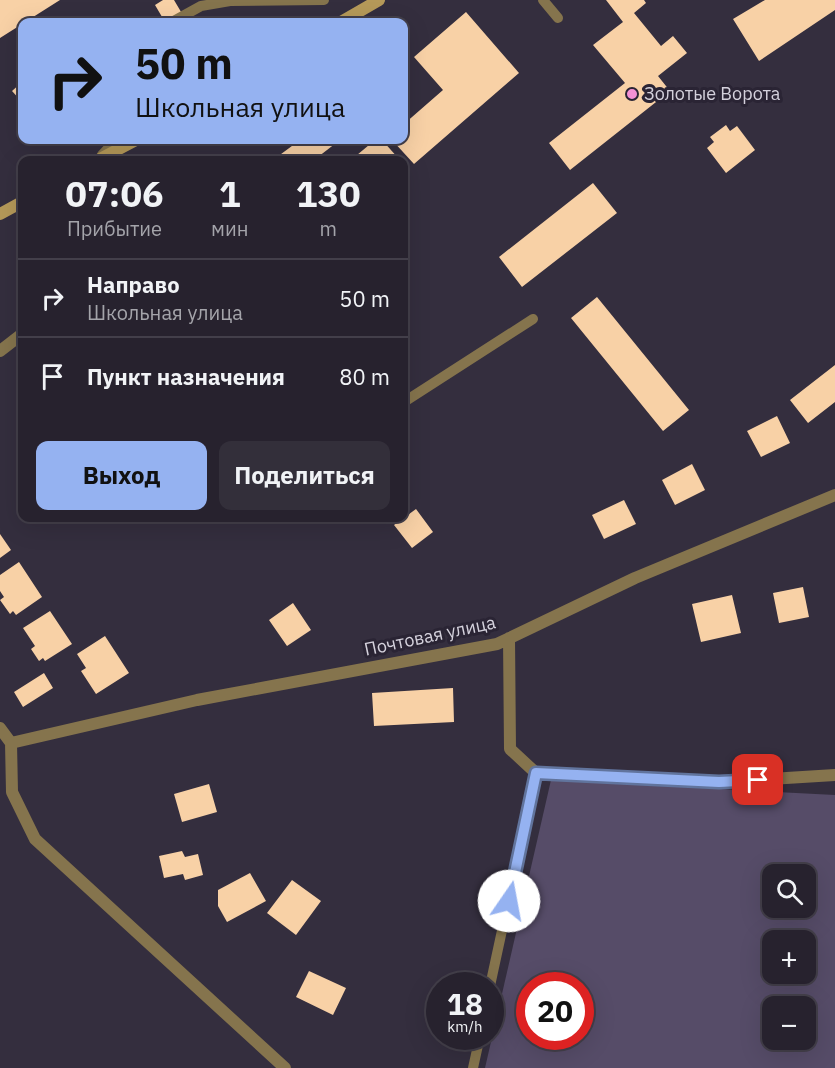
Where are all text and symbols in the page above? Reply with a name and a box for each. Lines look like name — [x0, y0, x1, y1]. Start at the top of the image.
text: 50 m — [135, 36, 233, 91]
icon: right — [36, 42, 114, 120]
place label: Золотые Ворота — [644, 82, 781, 105]
marker: Золотые Ворота — [625, 87, 639, 101]
text: Школьная улица — [135, 89, 345, 124]
text: 07:06 — [65, 170, 164, 217]
text: 1 — [219, 170, 241, 217]
text: 130 — [296, 170, 361, 217]
text: Прибытие — [67, 215, 162, 242]
text: мин — [211, 215, 248, 242]
text: m — [319, 215, 337, 242]
text: Направо — [87, 270, 180, 299]
icon: right — [36, 282, 69, 315]
text: 50 m — [339, 284, 390, 313]
text: Школьная улица — [87, 299, 243, 326]
icon: arrive — [36, 360, 69, 393]
text: Пункт назначения — [87, 362, 285, 391]
text: 80 m — [339, 362, 390, 391]
button: Выход — [36, 441, 207, 510]
button: Поделиться — [219, 441, 390, 510]
street label: Почтовая улица — [362, 610, 498, 661]
pin — [732, 754, 783, 805]
icon: arrive — [741, 763, 774, 796]
map controls — [762, 864, 816, 1050]
button: search — [762, 864, 816, 918]
position arrow — [477, 869, 541, 933]
button: + — [762, 930, 816, 984]
speed limit sign: 20 — [516, 972, 594, 1050]
text: 18 — [447, 984, 483, 1023]
button: − — [762, 996, 816, 1050]
text: km/h — [447, 1017, 483, 1036]

